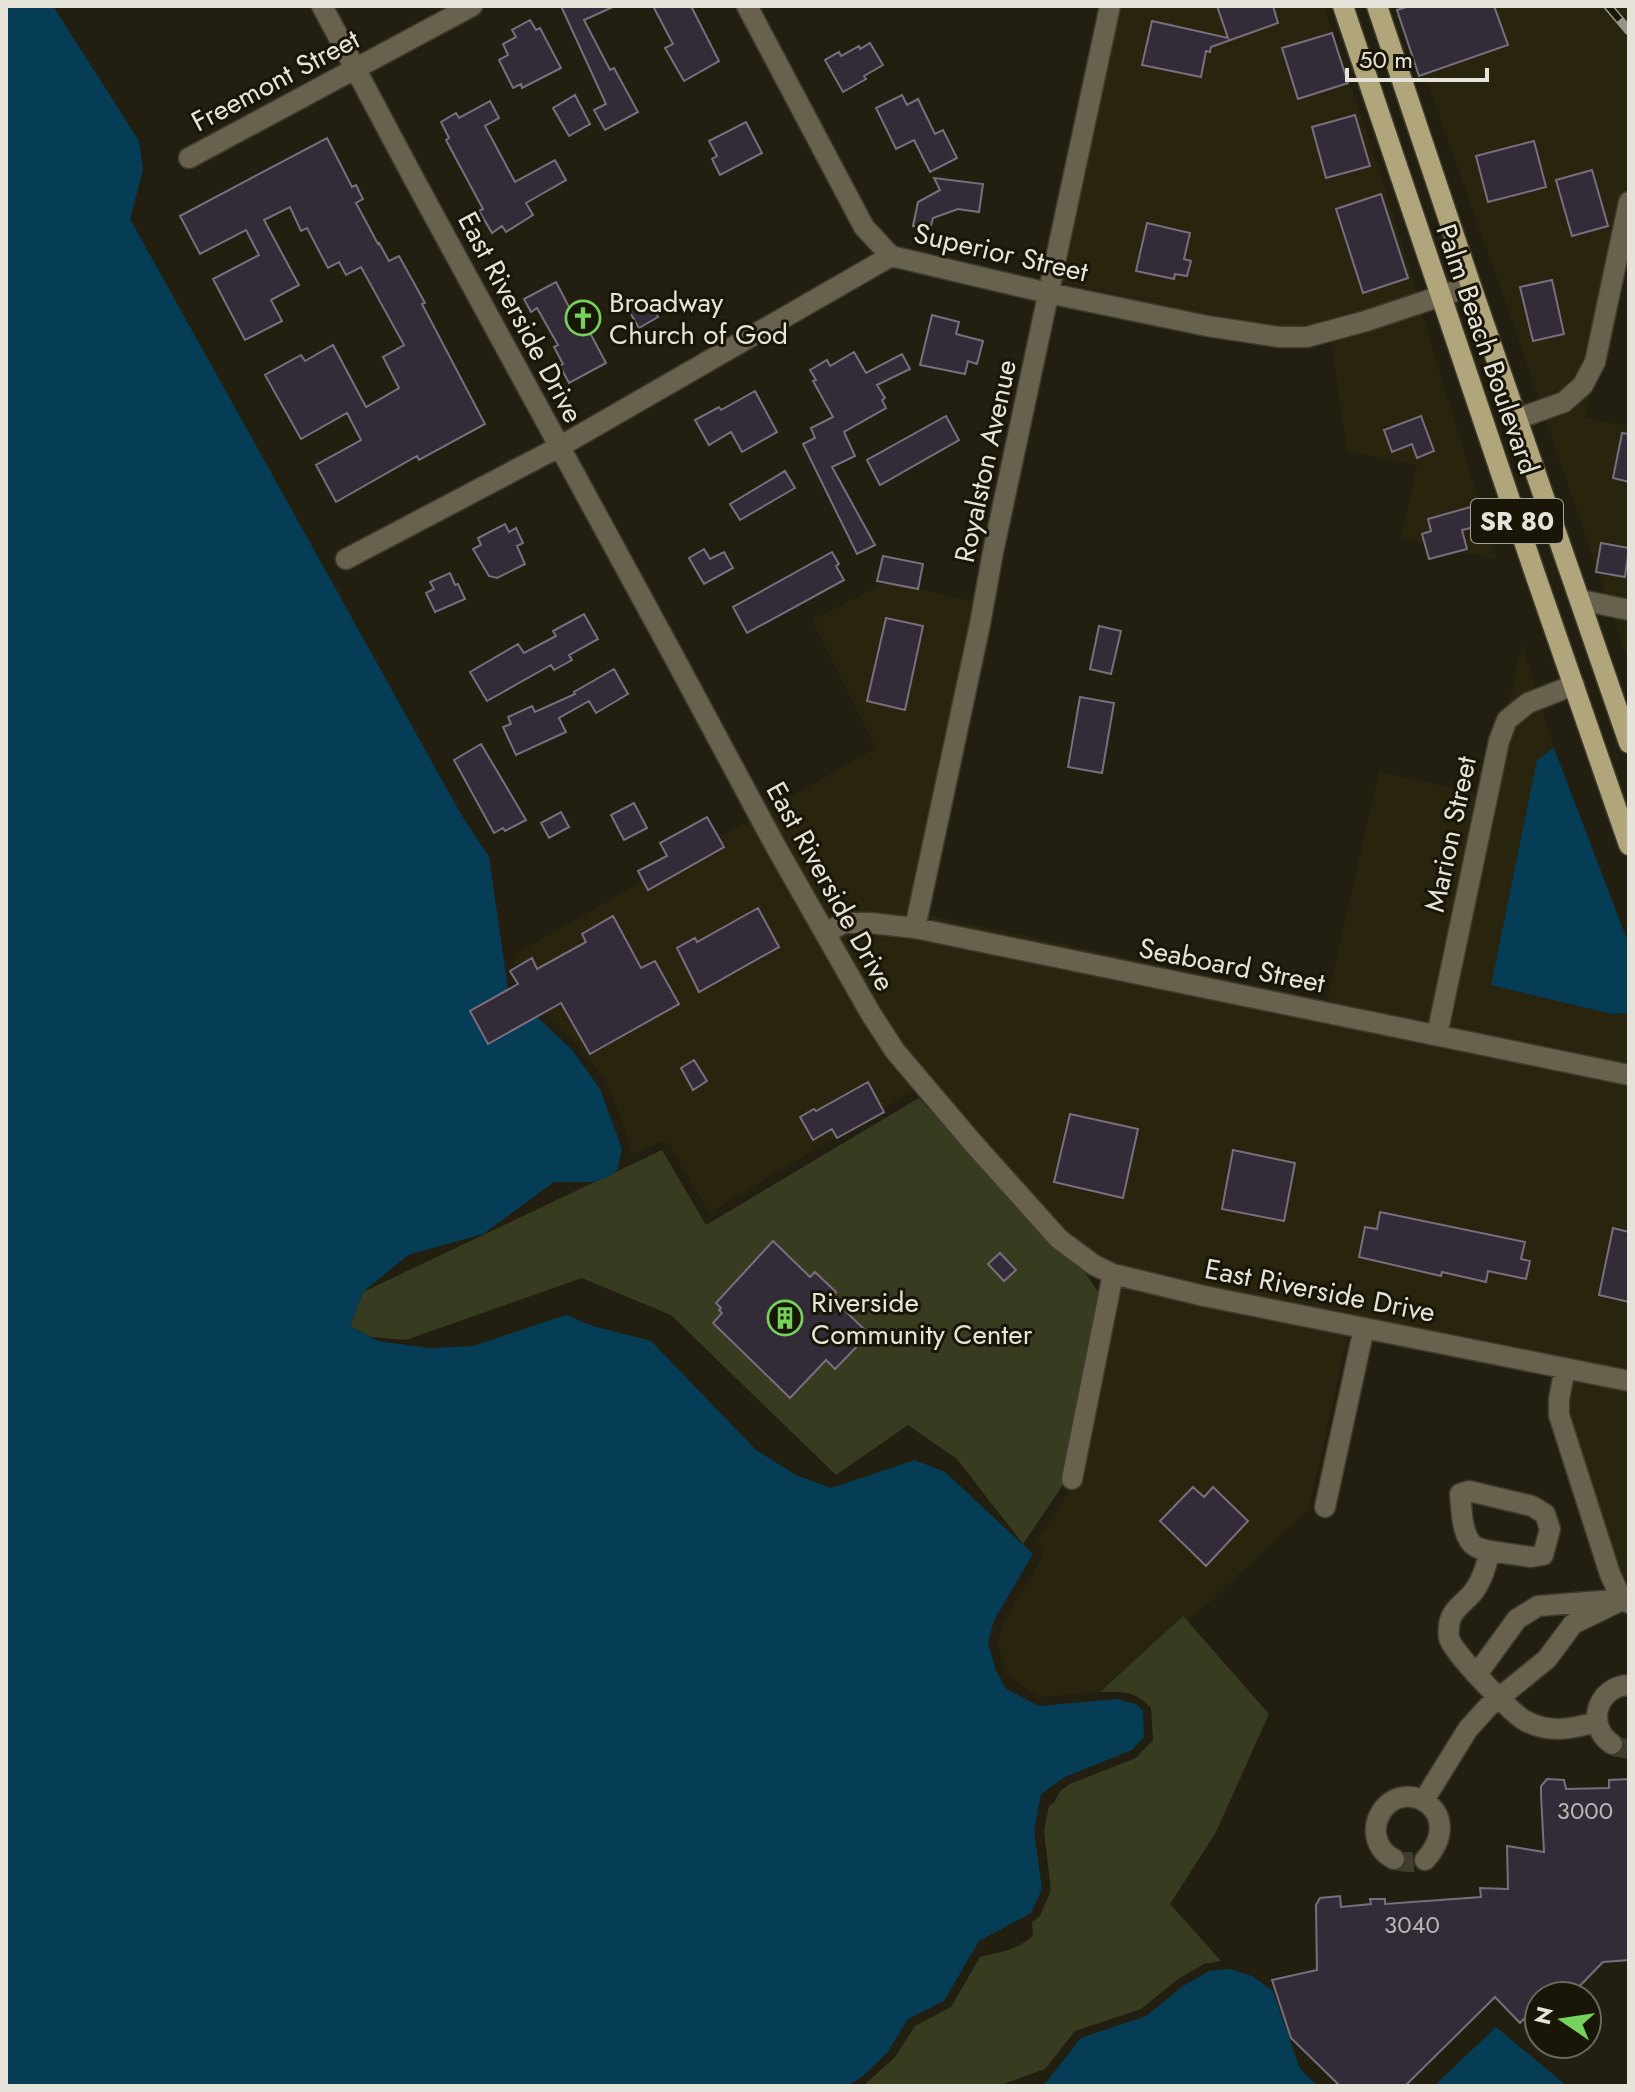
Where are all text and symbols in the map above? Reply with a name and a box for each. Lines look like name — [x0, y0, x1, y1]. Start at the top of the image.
street label: Freemont Street — [184, 19, 367, 142]
scale bar — [1347, 32, 1487, 82]
text: 50 m — [1359, 42, 1413, 77]
street label: East Riverside Drive — [448, 204, 594, 430]
street label: Superior Street — [910, 213, 1092, 292]
street label: Palm Beach Boulevard — [1425, 219, 1550, 480]
place label: Broadway Church of God — [609, 282, 788, 355]
church icon: Broadway Church of God — [564, 299, 602, 337]
street label: Royalston Avenue — [944, 356, 1027, 566]
road number: SR 80 — [1471, 499, 1563, 543]
street label: Marion Street — [1414, 752, 1487, 916]
street label: East Riverside Drive — [756, 774, 905, 998]
street label: Seaboard Street — [1135, 927, 1329, 1004]
street label: East Riverside Drive — [1201, 1248, 1439, 1333]
place label: Riverside Community Center — [811, 1282, 1033, 1355]
building icon: Riverside Community Center — [766, 1299, 804, 1337]
house number: 3000 — [1557, 1793, 1613, 1828]
house number: 3040 — [1384, 1907, 1440, 1942]
north arrow — [1523, 1980, 1603, 2060]
text: N — [1526, 2003, 1561, 2028]

